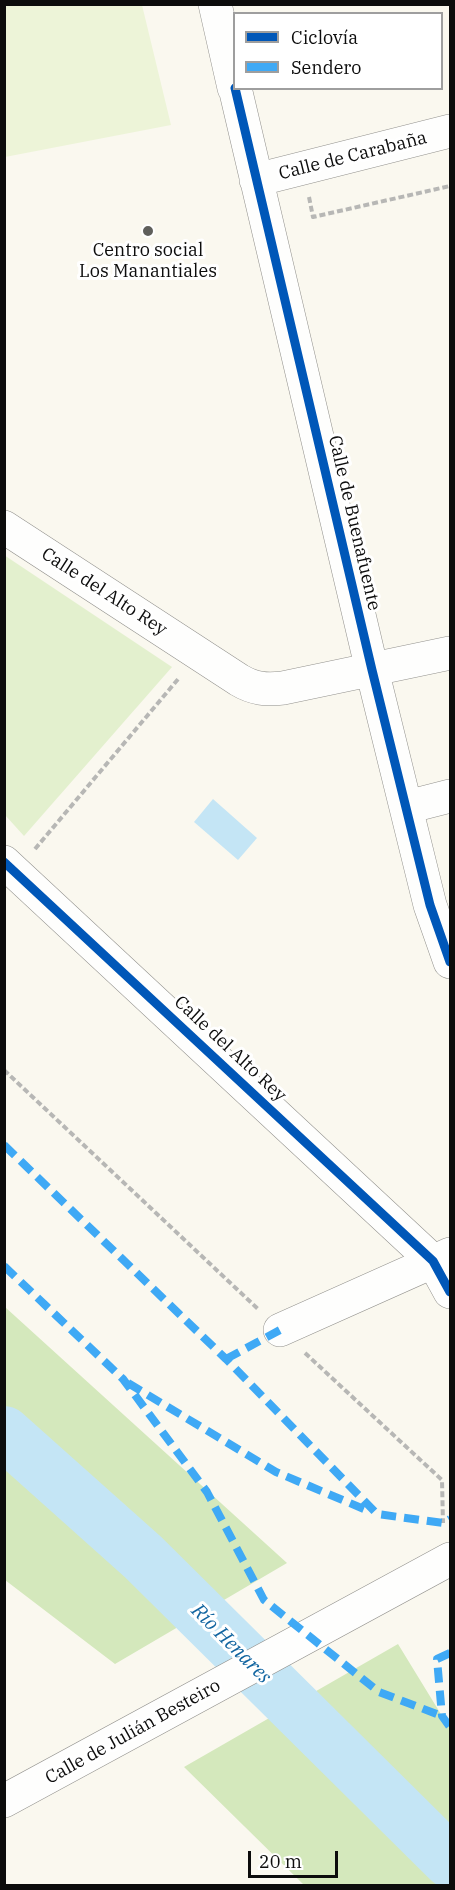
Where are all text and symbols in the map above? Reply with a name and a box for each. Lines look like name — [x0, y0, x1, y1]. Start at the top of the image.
legend — [233, 12, 443, 90]
text: Ciclovía — [291, 26, 358, 49]
text: Sendero — [291, 56, 361, 79]
street label: Calle de Carabaña — [277, 127, 429, 185]
marker: Centro social Los Manantiales — [141, 224, 155, 238]
place label: Centro social Los Manantiales — [79, 240, 217, 282]
street label: Calle de Buenafuente — [323, 433, 385, 613]
street label: Calle del Alto Rey — [37, 543, 171, 641]
street label: Calle del Alto Rey — [169, 992, 291, 1106]
water label: Río Henares — [186, 1599, 276, 1689]
street label: Calle de Julián Besteiro — [42, 1675, 224, 1789]
scale bar — [251, 1839, 341, 1877]
text: 20 m — [259, 1850, 302, 1873]

